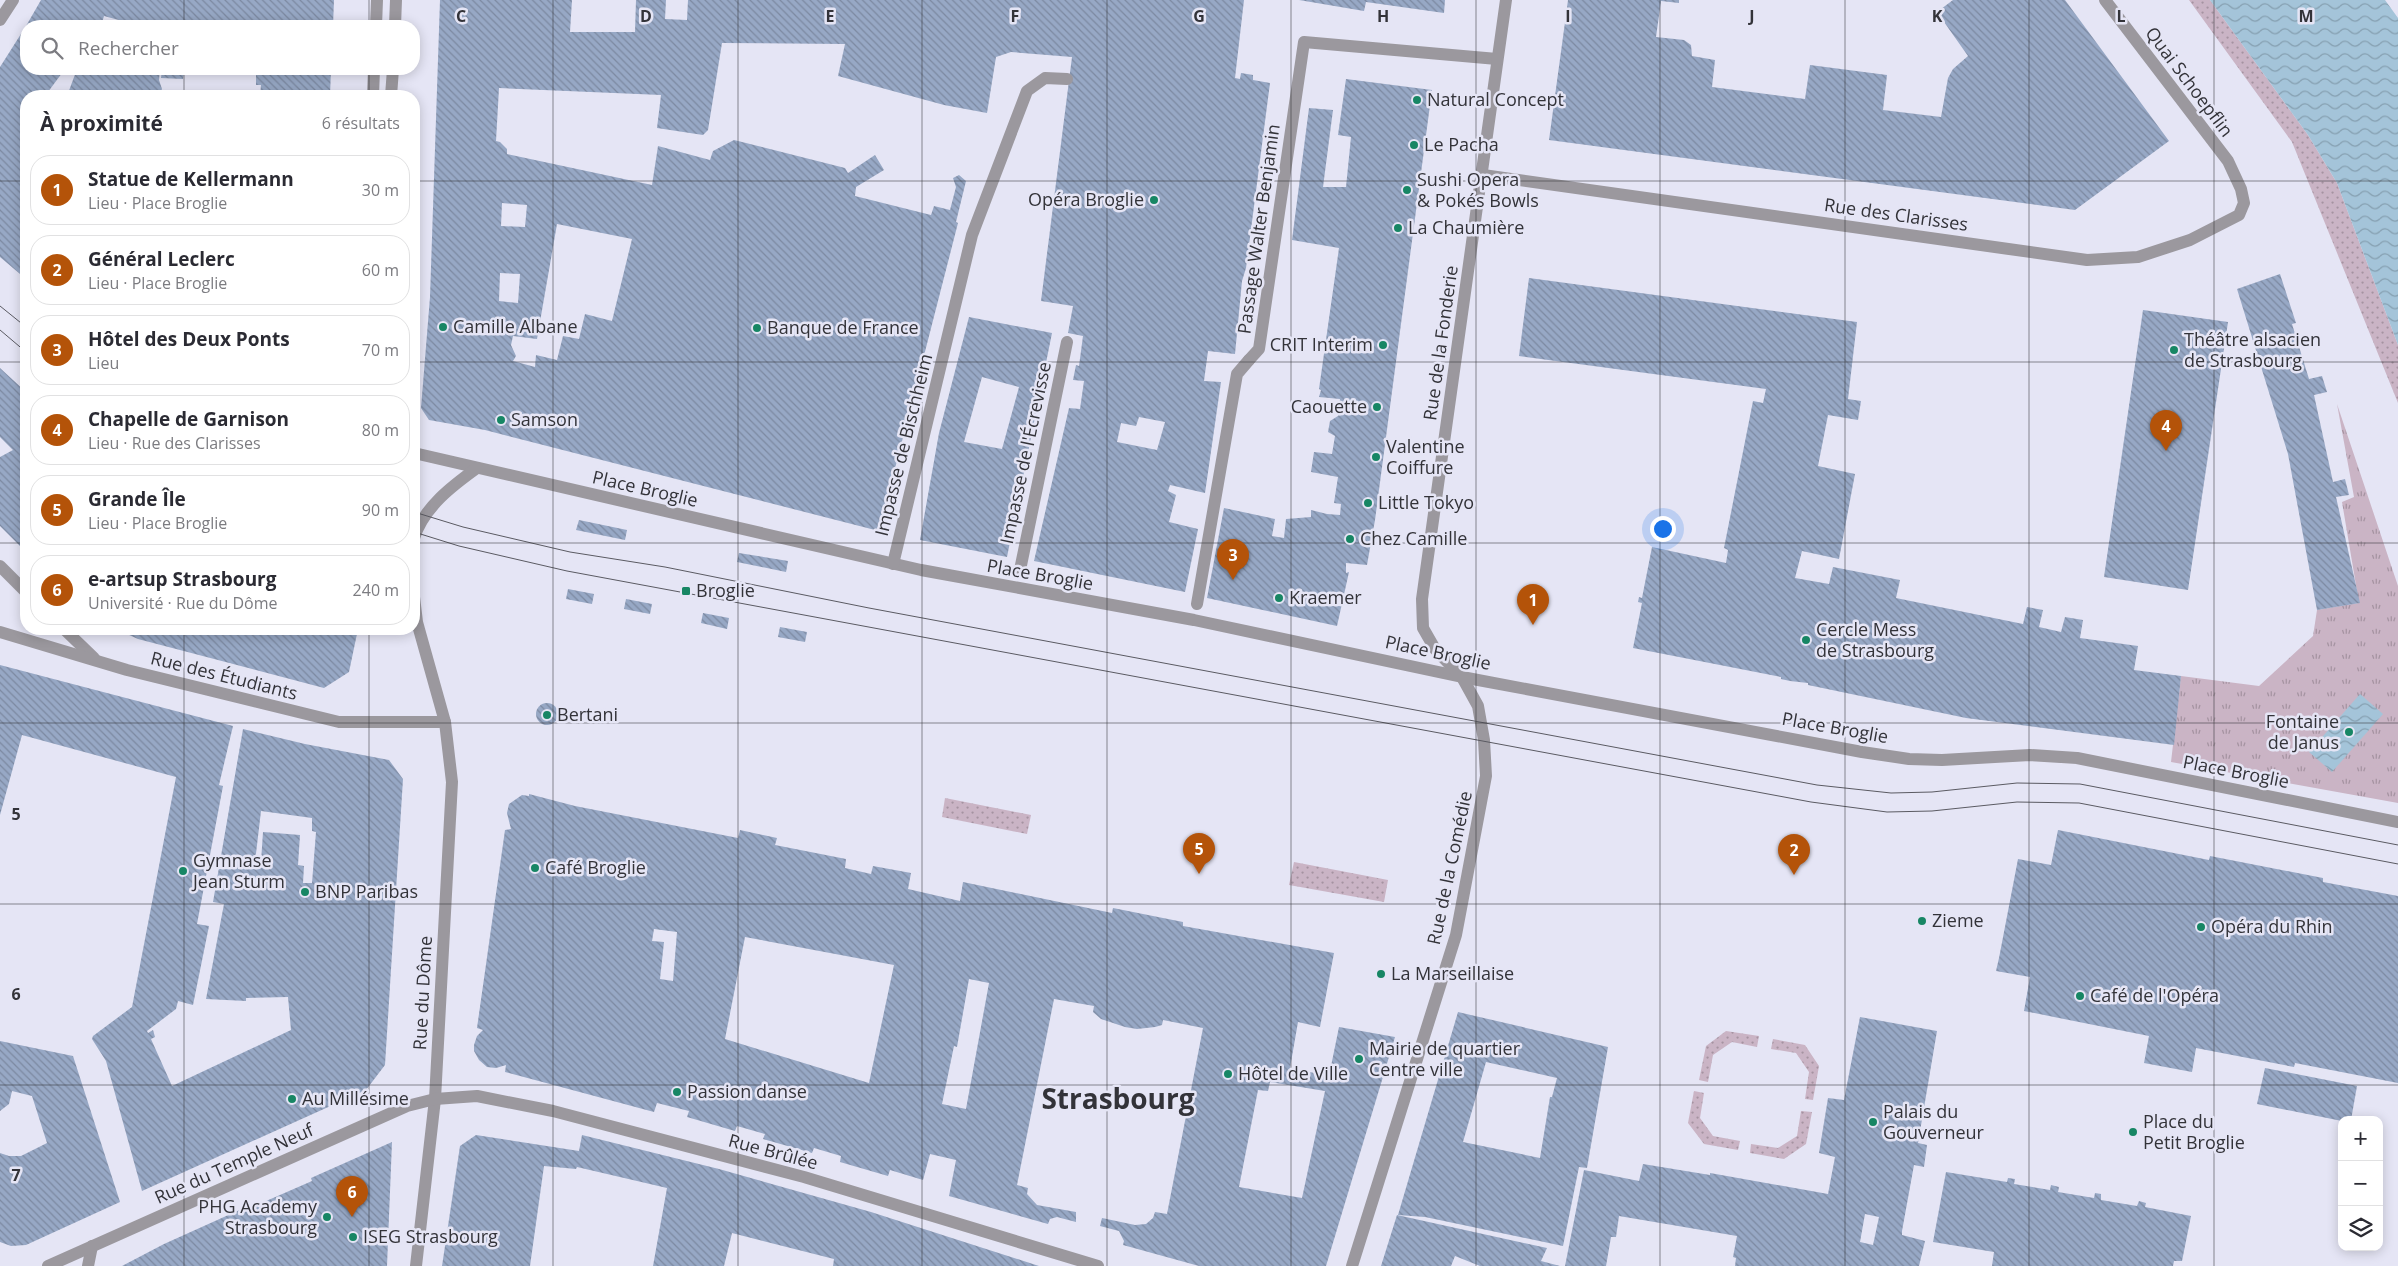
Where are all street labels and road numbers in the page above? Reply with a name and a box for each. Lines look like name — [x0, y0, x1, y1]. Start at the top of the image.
street label: Quai Schoepflin — [2141, 21, 2239, 141]
street label: Passage Walter Benjamin — [1231, 122, 1285, 335]
street label: Rue des Clarisses — [1823, 192, 1970, 236]
street label: Rue de la Fonderie — [1417, 264, 1463, 422]
street label: Impasse de Bischheim — [869, 351, 937, 538]
street label: Impasse de l'Écrevisse — [994, 359, 1056, 546]
street label: Place Broglie — [590, 464, 700, 512]
street label: Place Broglie — [985, 553, 1095, 595]
street label: Place Broglie — [1383, 629, 1493, 675]
street label: Rue des Étudiants — [148, 645, 300, 705]
street label: Place Broglie — [1780, 706, 1890, 748]
street label: Place Broglie — [2181, 749, 2291, 793]
street label: Rue de la Comédie — [1421, 789, 1477, 947]
street label: Rue du Dôme — [407, 935, 437, 1051]
street label: Rue du Temple Neuf — [150, 1117, 318, 1209]
street label: Rue Brûlée — [726, 1128, 821, 1174]

